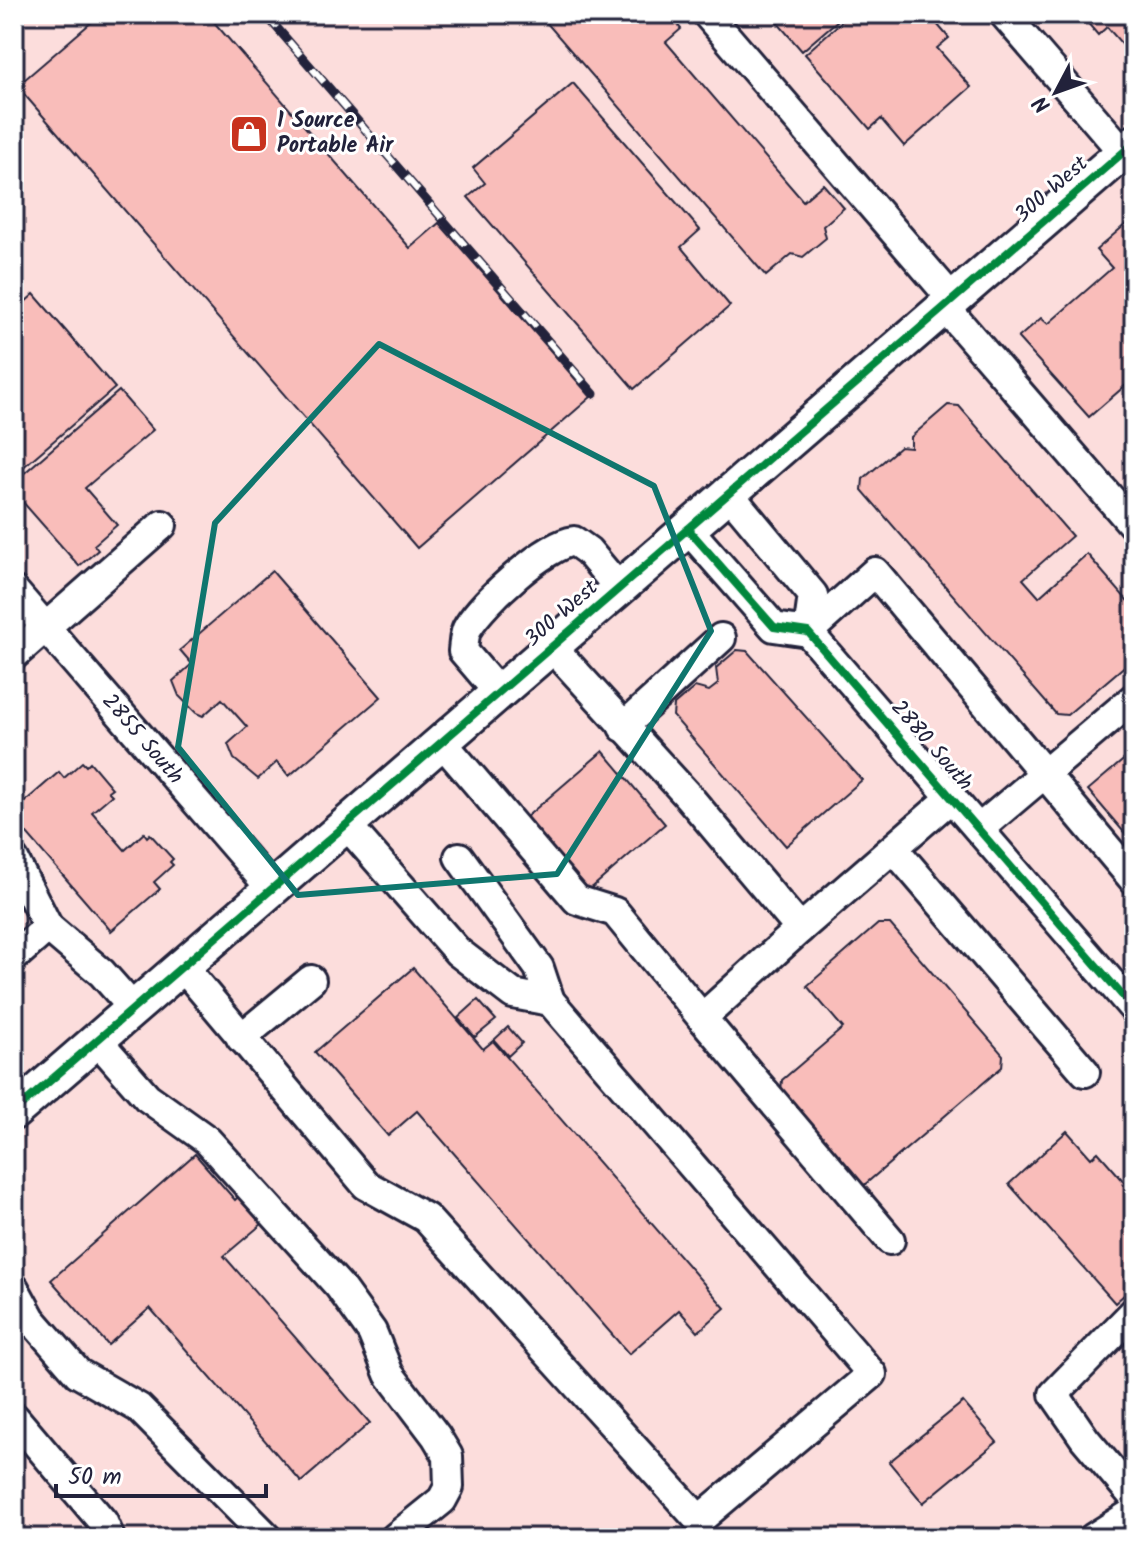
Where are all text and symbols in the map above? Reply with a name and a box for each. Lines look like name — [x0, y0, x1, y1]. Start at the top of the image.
north arrow — [1016, 52, 1096, 132]
text: N — [1025, 87, 1061, 120]
place label: 1 Source Portable Air — [277, 104, 394, 164]
shop icon: 1 Source Portable Air — [228, 113, 270, 155]
street label: 300 West — [1007, 147, 1097, 232]
street label: 300 West — [517, 571, 607, 656]
street label: 2855 South — [93, 686, 192, 793]
street label: 2880 South — [881, 692, 981, 800]
scale bar — [56, 1448, 266, 1498]
text: 50 m — [68, 1458, 122, 1497]

